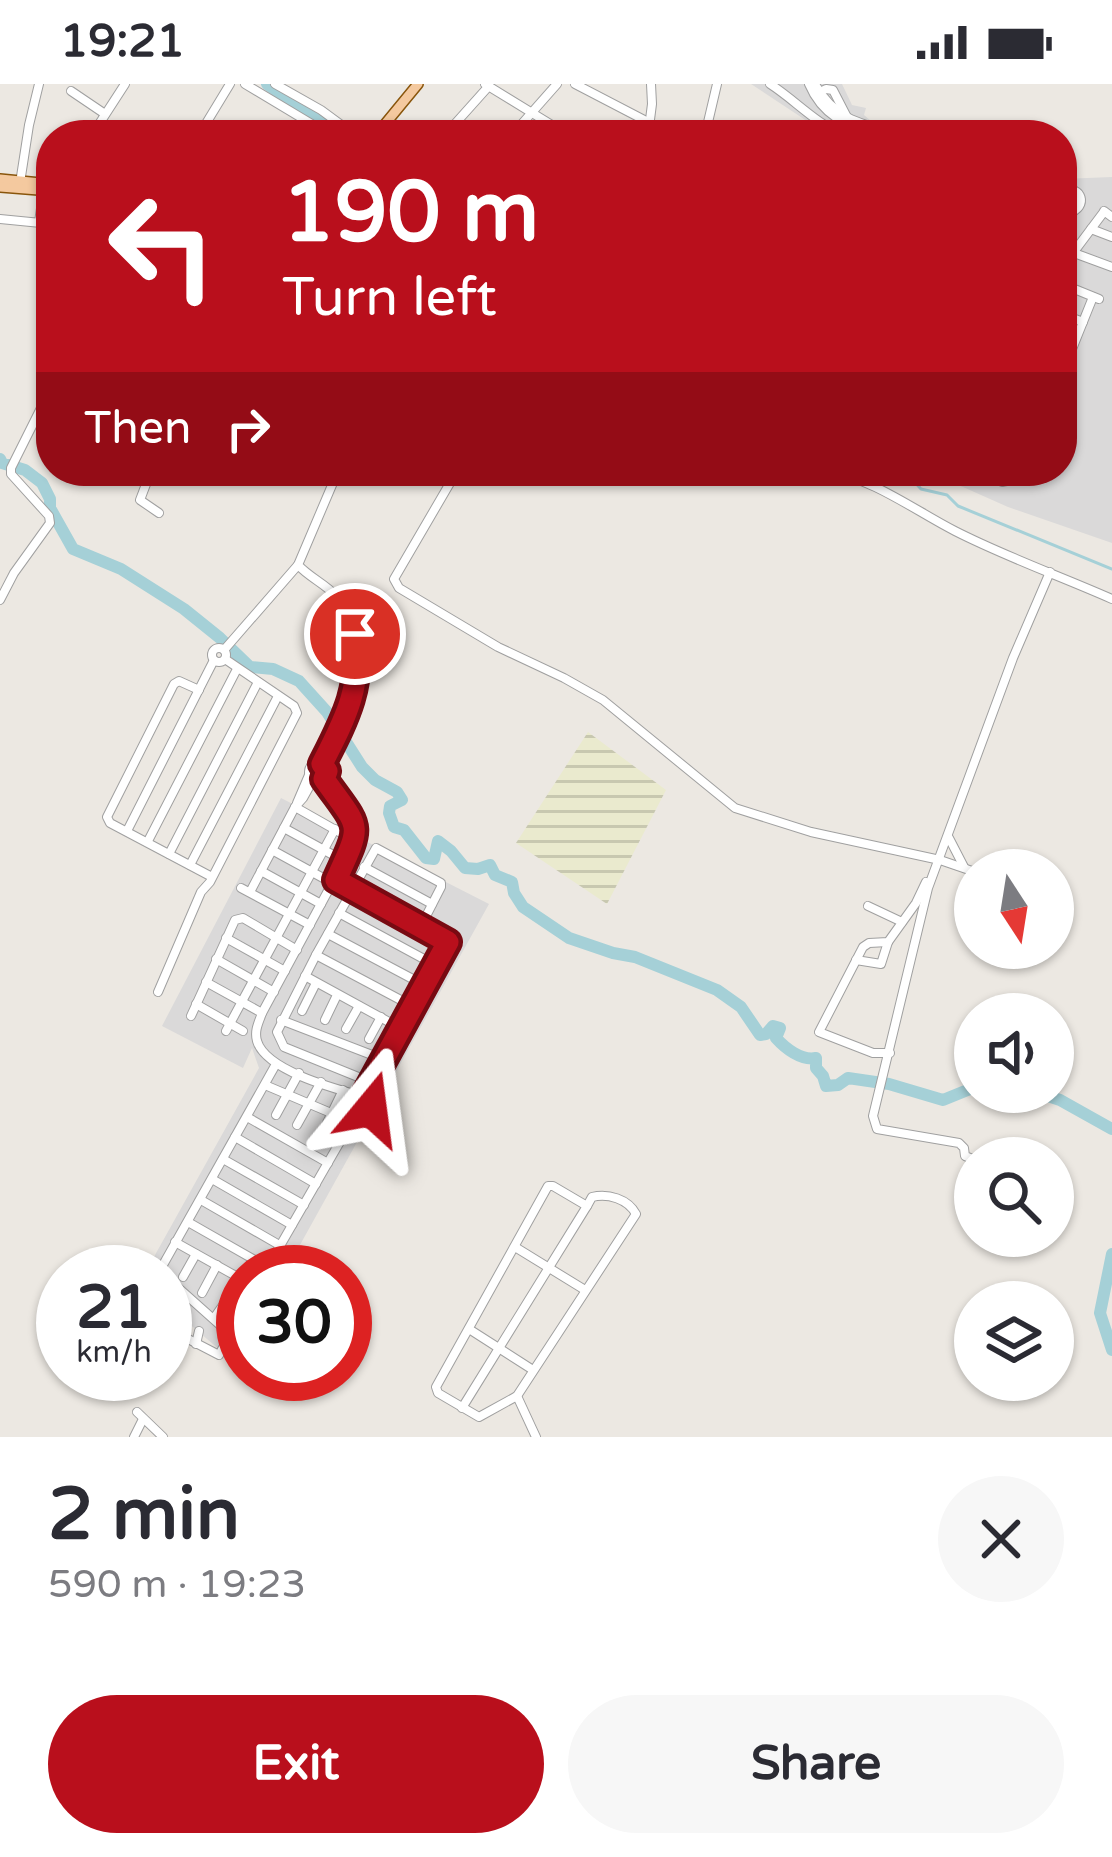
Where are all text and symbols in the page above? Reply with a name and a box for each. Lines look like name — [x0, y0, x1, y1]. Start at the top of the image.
text: 19:21 — [60, 15, 185, 69]
text: 190 m — [282, 163, 539, 264]
icon: left — [84, 168, 240, 324]
text: Turn left — [282, 265, 497, 330]
icon: right — [215, 396, 281, 462]
text: Then — [84, 402, 191, 456]
pin — [304, 583, 406, 685]
icon: arrive — [322, 601, 388, 667]
north arrow — [954, 849, 1074, 969]
map controls — [954, 849, 1074, 1401]
button: sound — [954, 993, 1074, 1113]
position arrow — [308, 1046, 434, 1172]
button: search — [954, 1137, 1074, 1257]
speed limit sign: 30 — [216, 1245, 372, 1401]
text: 21 — [76, 1272, 152, 1344]
button: layers — [954, 1281, 1074, 1401]
text: km/h — [76, 1334, 152, 1371]
text: 2 min — [48, 1472, 240, 1559]
button: close — [938, 1476, 1064, 1602]
text: 590 m · 19:23 — [48, 1561, 306, 1608]
button: Exit — [48, 1695, 544, 1833]
button: Share — [568, 1695, 1064, 1833]

